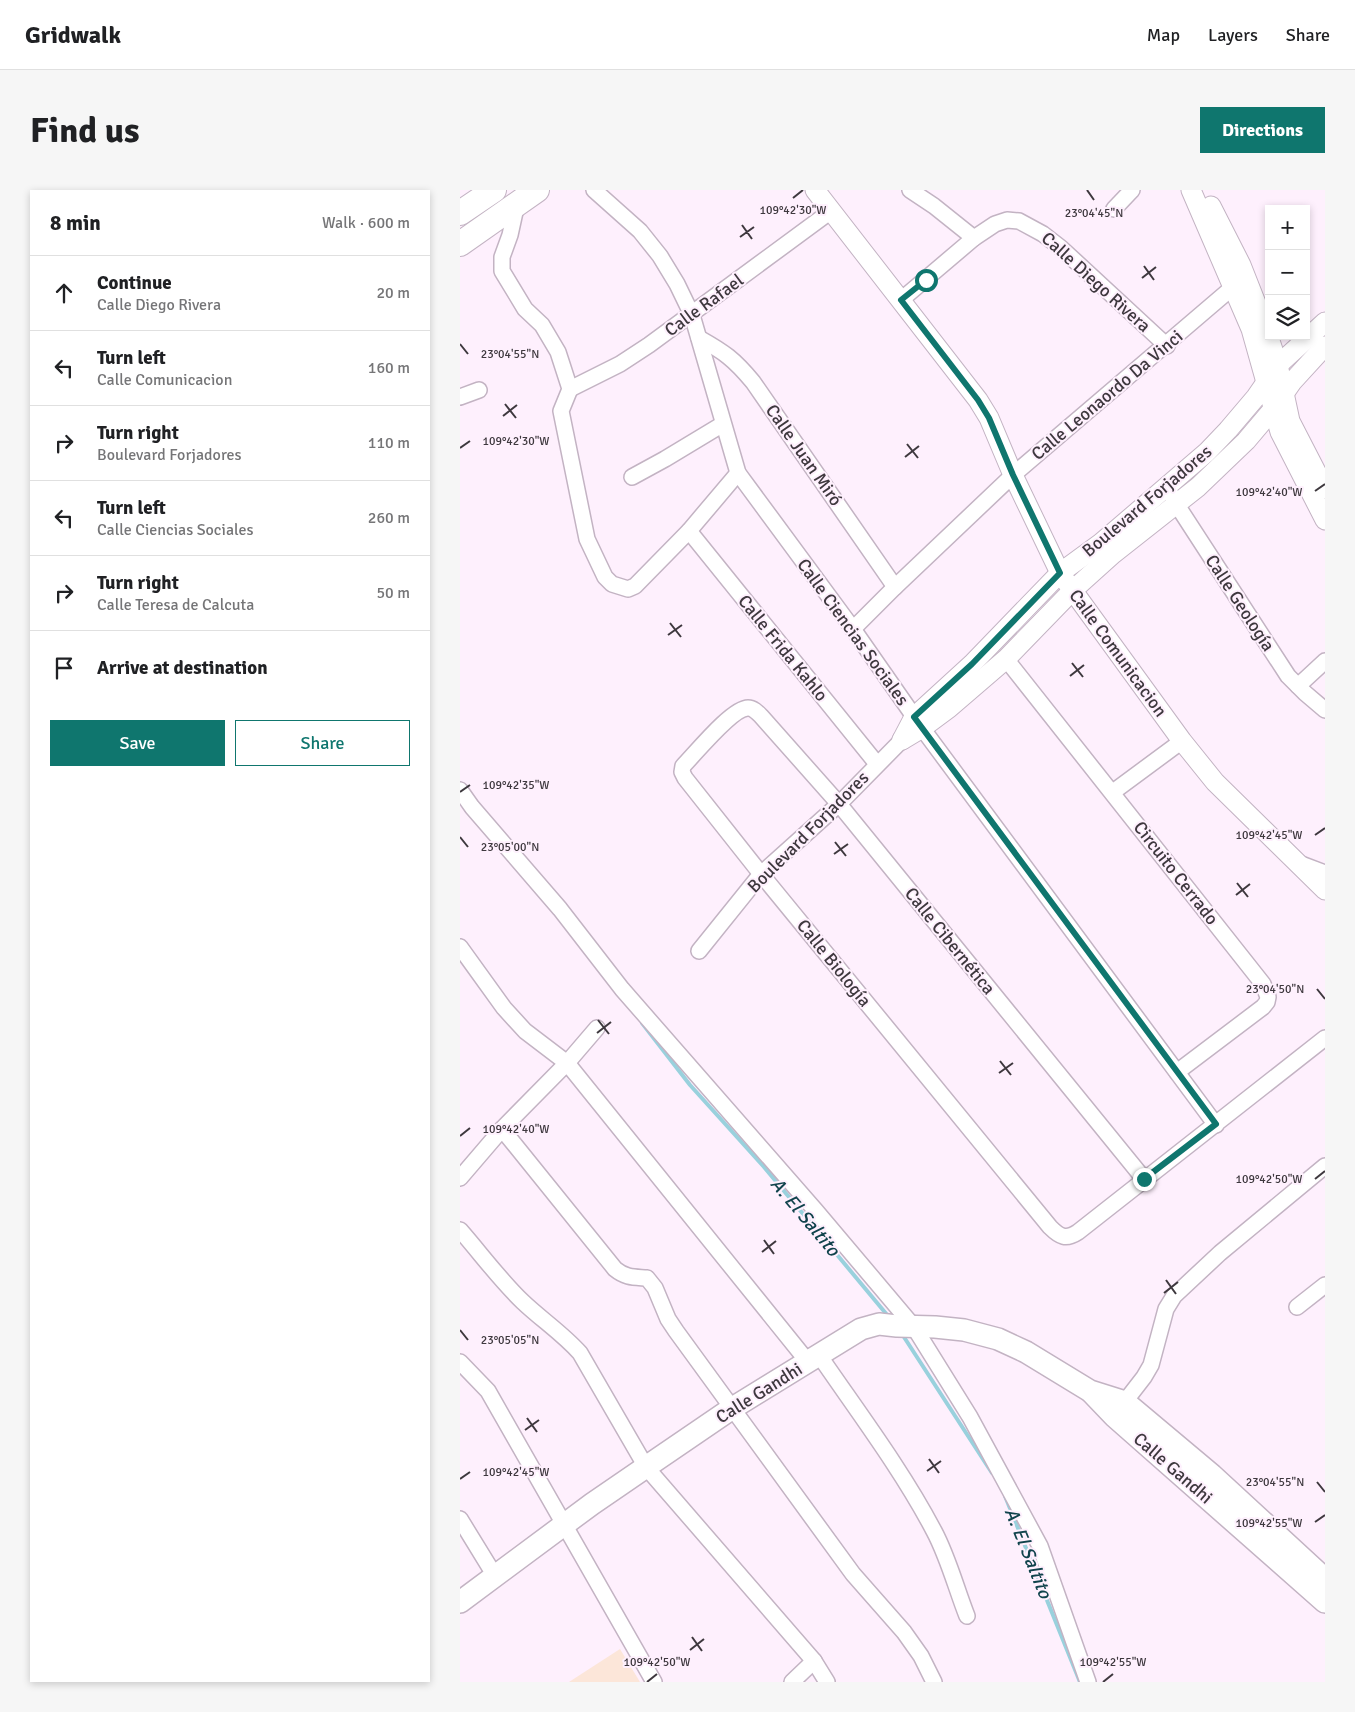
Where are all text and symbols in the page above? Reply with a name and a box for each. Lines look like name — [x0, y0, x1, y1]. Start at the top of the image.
text: Gridwalk — [25, 20, 121, 50]
text: Map — [1147, 24, 1180, 46]
text: Layers — [1208, 24, 1258, 46]
text: Share — [1286, 24, 1330, 46]
button: Directions — [1200, 107, 1325, 153]
text: Find us — [30, 109, 140, 152]
text: 109°42'30"W — [759, 203, 827, 218]
map controls — [1265, 205, 1310, 340]
button: + — [1265, 205, 1310, 250]
text: 23°04'45"N — [1065, 206, 1123, 221]
text: 8 min — [50, 210, 101, 236]
text: Walk · 600 m — [322, 213, 410, 233]
street label: Calle Diego Rivera — [1037, 227, 1155, 337]
button: − — [1265, 250, 1310, 295]
street label: Calle Rafael — [660, 269, 748, 341]
route start — [915, 269, 938, 292]
text: Continue — [97, 271, 172, 295]
icon: ahead — [50, 279, 78, 307]
text: 20 m — [376, 283, 410, 303]
text: Calle Diego Rivera — [97, 295, 221, 315]
button: layers — [1265, 295, 1310, 340]
street label: Calle Leonaordo Da Vinci — [1027, 325, 1187, 465]
text: Turn left — [97, 346, 166, 370]
text: 23°04'55"N — [481, 347, 539, 362]
icon: left — [50, 354, 78, 382]
text: 160 m — [368, 358, 410, 378]
text: Calle Comunicacion — [97, 370, 232, 390]
street label: Calle Juan Miró — [761, 400, 847, 510]
text: Turn right — [97, 421, 179, 445]
icon: right — [50, 429, 78, 457]
text: 110 m — [368, 433, 410, 453]
text: 109°42'30"W — [482, 434, 550, 449]
street label: Boulevard Forjadores — [1078, 440, 1216, 562]
text: Boulevard Forjadores — [97, 445, 241, 465]
text: 109°42'40"W — [1235, 485, 1303, 500]
text: Turn left — [97, 496, 166, 520]
icon: left — [50, 504, 78, 532]
text: 260 m — [368, 508, 410, 528]
text: Calle Ciencias Sociales — [97, 520, 254, 540]
street label: Calle Geología — [1201, 551, 1279, 655]
street label: Calle Ciencias Sociales — [792, 554, 914, 710]
text: Turn right — [97, 571, 179, 595]
icon: right — [50, 579, 78, 607]
text: 50 m — [376, 583, 410, 603]
street label: Calle Comunicacion — [1064, 585, 1172, 721]
street label: Calle Frida Kahlo — [733, 590, 833, 706]
text: Calle Teresa de Calcuta — [97, 595, 254, 615]
icon: arrive — [50, 654, 78, 682]
text: Arrive at destination — [97, 656, 268, 680]
button: Save — [50, 720, 225, 766]
button: Share — [235, 720, 410, 766]
street label: Boulevard Forjadores — [743, 767, 873, 897]
text: 109°42'35"W — [482, 778, 550, 793]
street label: Circuito Cerrado — [1129, 817, 1223, 929]
text: 109°42'45"W — [1235, 828, 1303, 843]
text: 23°05'00"N — [481, 840, 539, 855]
street label: Calle Cibernética — [900, 883, 1000, 999]
street label: Calle Biología — [792, 915, 876, 1011]
text: 23°04'50"N — [1246, 982, 1304, 997]
text: 109°42'40"W — [482, 1122, 550, 1137]
route end — [1133, 1168, 1156, 1191]
text: 109°42'50"W — [1235, 1172, 1303, 1187]
water label: A. El Saltito — [765, 1173, 846, 1262]
text: 23°05'05"N — [481, 1333, 539, 1348]
street label: Calle Gandhi — [712, 1358, 806, 1428]
street label: Calle Gandhi — [1129, 1428, 1217, 1508]
text: 109°42'45"W — [482, 1465, 550, 1480]
text: 23°04'55"N — [1246, 1475, 1304, 1490]
water label: A. El Saltito — [999, 1504, 1057, 1603]
text: 109°42'55"W — [1235, 1516, 1303, 1531]
text: 109°42'50"W — [623, 1655, 691, 1670]
text: 109°42'55"W — [1079, 1655, 1147, 1670]

